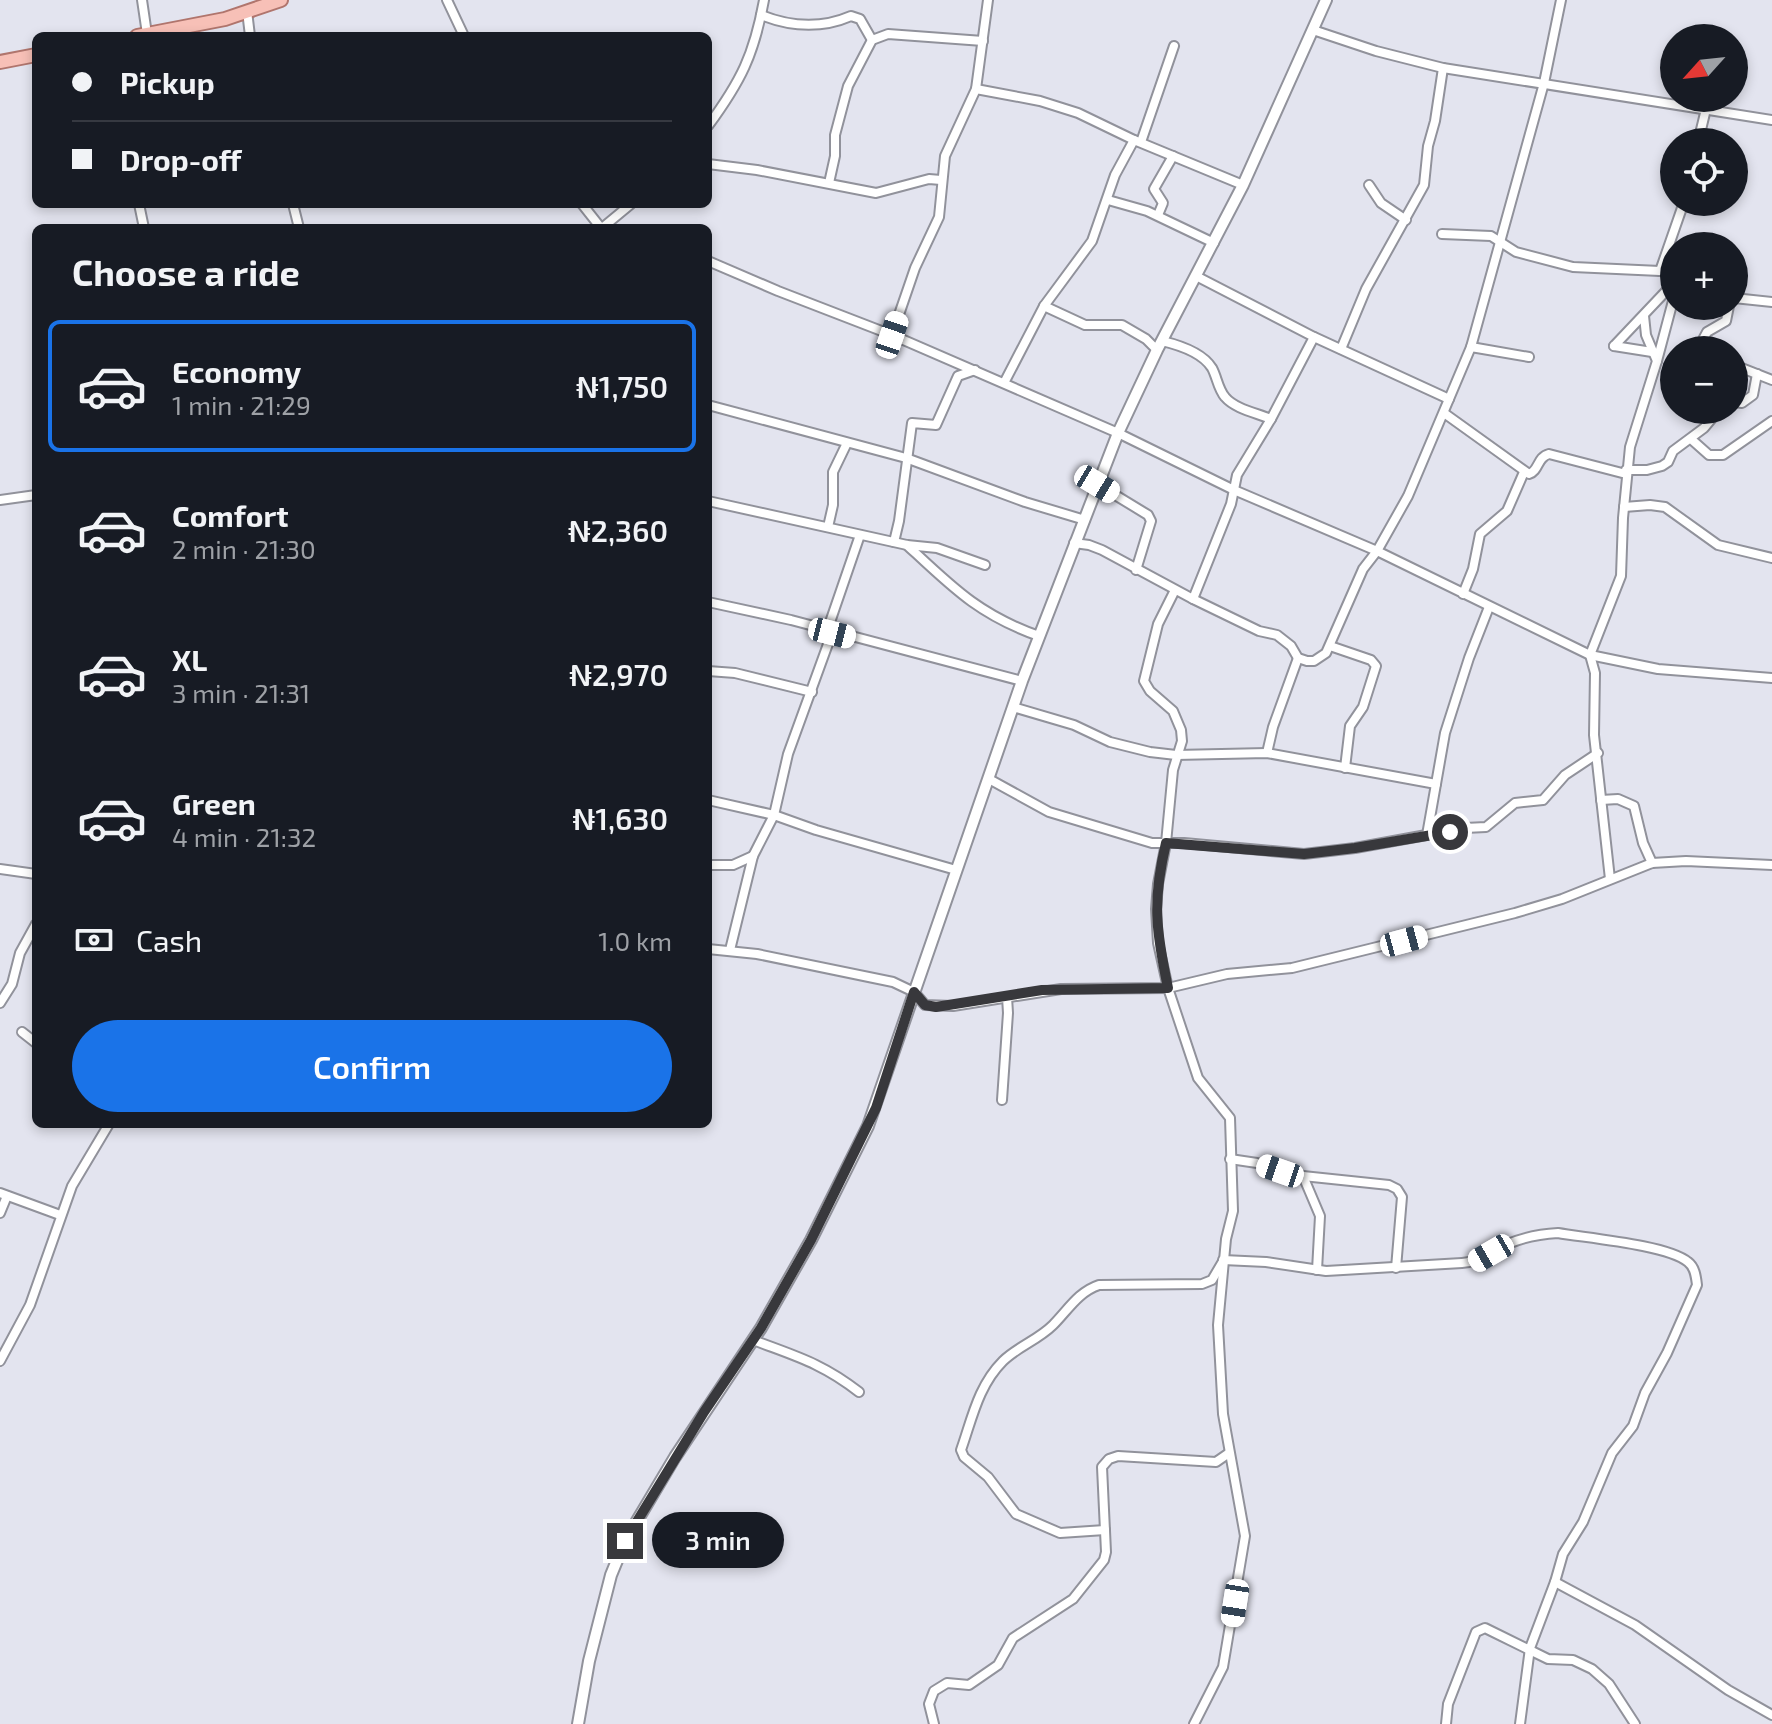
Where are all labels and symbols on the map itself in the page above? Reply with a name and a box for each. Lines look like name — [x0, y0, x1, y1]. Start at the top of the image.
north arrow — [1660, 24, 1748, 112]
car — [873, 308, 911, 362]
car — [1070, 461, 1124, 507]
car — [806, 616, 858, 650]
route start — [1432, 814, 1468, 850]
car — [1378, 923, 1430, 959]
car — [1253, 1152, 1307, 1190]
car — [1464, 1231, 1518, 1275]
callout: 3 min — [653, 1513, 785, 1569]
route end — [607, 1523, 643, 1559]
car — [1219, 1577, 1251, 1629]

